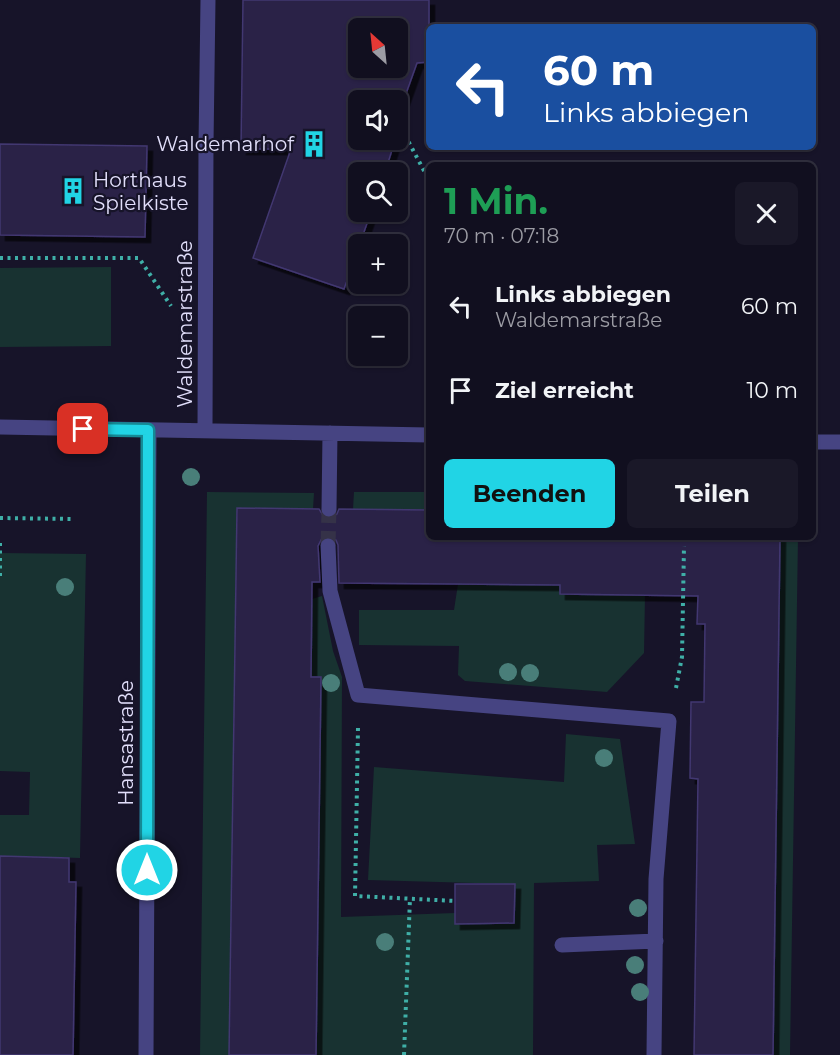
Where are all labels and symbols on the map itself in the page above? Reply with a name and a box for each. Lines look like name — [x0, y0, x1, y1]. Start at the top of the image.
north arrow — [348, 18, 408, 78]
building icon: Waldemarhof — [299, 129, 329, 159]
place label: Waldemarhof — [156, 132, 295, 156]
place label: Horthaus Spielkiste — [93, 168, 189, 215]
building icon: Horthaus Spielkiste — [58, 176, 88, 206]
street label: Waldemarstraße — [173, 240, 197, 408]
pin — [57, 403, 108, 454]
street label: Hansastraße — [114, 680, 138, 806]
position arrow — [115, 838, 179, 902]

